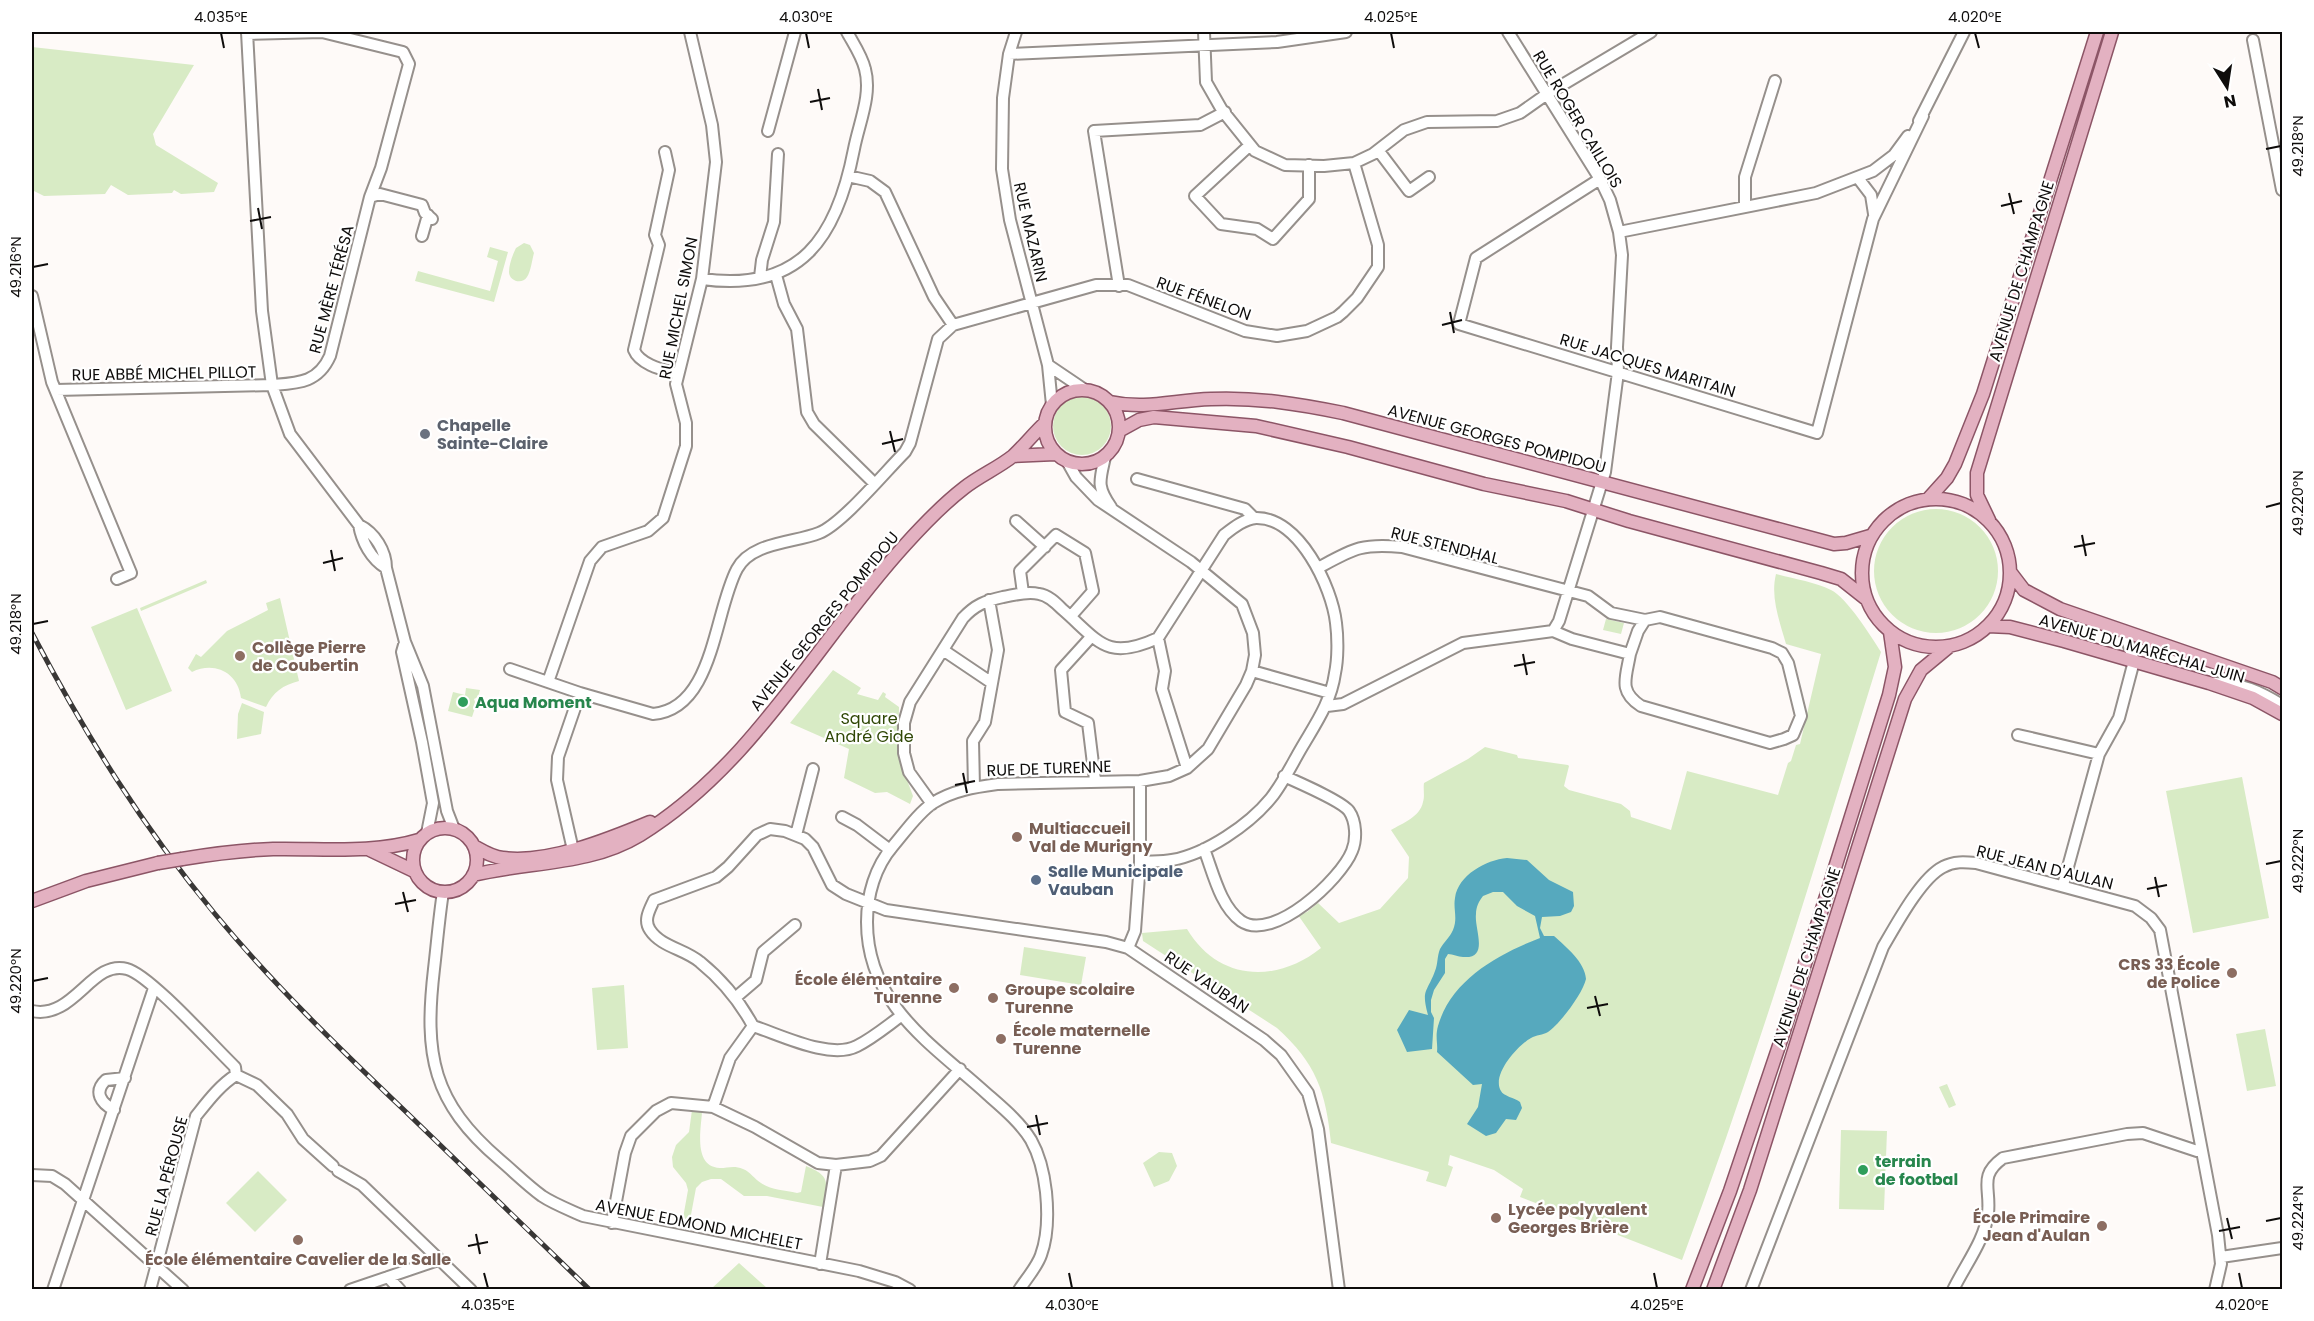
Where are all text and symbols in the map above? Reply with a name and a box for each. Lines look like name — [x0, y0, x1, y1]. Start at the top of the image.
text: 4.035°E — [194, 6, 248, 27]
text: 4.030°E — [779, 6, 833, 27]
text: 4.025°E — [1364, 6, 1418, 27]
text: 4.020°E — [1948, 6, 2002, 27]
street label: RUE ROGER CAILLOIS — [1527, 46, 1628, 192]
north arrow — [2197, 57, 2257, 117]
text: N — [2222, 89, 2238, 114]
text: 49.218°N — [2287, 115, 2308, 177]
street label: AVENUE DE CHAMPAGNE — [1983, 178, 2060, 364]
street label: RUE MAZARIN — [1008, 180, 1053, 284]
street label: RUE MÈRE TÉRÉSA — [303, 222, 360, 356]
street label: RUE MICHEL SIMON — [653, 235, 704, 381]
text: 49.216°N — [5, 236, 26, 298]
street label: RUE FÉNELON — [1153, 271, 1255, 326]
street label: RUE JACQUES MARITAIN — [1557, 328, 1739, 403]
street label: RUE ABBÉ MICHEL PILLOT — [71, 360, 257, 387]
street label: AVENUE GEORGES POMPIDOU — [1385, 398, 1609, 479]
place label: Chapelle Sainte-Claire — [437, 414, 548, 455]
marker: Chapelle Sainte-Claire — [418, 427, 432, 441]
text: 49.220°N — [2287, 470, 2308, 536]
street label: RUE STENDHAL — [1388, 521, 1501, 570]
street label: AVENUE GEORGES POMPIDOU — [745, 527, 904, 716]
text: 49.218°N — [5, 593, 26, 655]
street label: AVENUE DU MARÉCHAL JUIN — [2036, 608, 2247, 689]
place label: Collège Pierre de Coubertin — [252, 636, 366, 677]
marker: Collège Pierre de Coubertin — [233, 649, 247, 663]
place label: Aqua Moment — [475, 691, 592, 714]
marker: Aqua Moment — [456, 695, 470, 709]
park label: Square André Gide — [824, 707, 914, 748]
street label: RUE DE TURENNE — [986, 755, 1112, 782]
place label: Multiaccueil Val de Murigny — [1029, 817, 1153, 858]
text: 49.222°N — [2287, 829, 2308, 893]
marker: Multiaccueil Val de Murigny — [1010, 830, 1024, 844]
street label: RUE JEAN D'AULAN — [1974, 839, 2116, 896]
place label: Salle Municipale Vauban — [1048, 860, 1183, 901]
street label: AVENUE DE CHAMPAGNE — [1766, 864, 1846, 1050]
marker: Salle Municipale Vauban — [1029, 873, 1043, 887]
street label: RUE VAUBAN — [1160, 946, 1253, 1019]
text: 49.220°N — [5, 948, 26, 1014]
place label: CRS 33 École de Police — [2118, 953, 2220, 994]
marker: CRS 33 École de Police — [2225, 966, 2239, 980]
place label: École élémentaire Turenne — [795, 968, 942, 1009]
place label: Groupe scolaire Turenne — [1005, 978, 1135, 1019]
marker: École élémentaire Turenne — [947, 981, 961, 995]
marker: Groupe scolaire Turenne — [986, 991, 1000, 1005]
place label: École maternelle Turenne — [1013, 1019, 1151, 1060]
marker: École maternelle Turenne — [994, 1032, 1008, 1046]
street label: RUE LA PÉROUSE — [139, 1114, 194, 1239]
place label: terrain de footbal — [1875, 1150, 1958, 1191]
marker: terrain de footbal — [1856, 1163, 1870, 1177]
text: 49.224°N — [2287, 1185, 2308, 1251]
street label: AVENUE EDMOND MICHELET — [594, 1193, 805, 1256]
place label: Lycée polyvalent Georges Brière — [1508, 1198, 1647, 1239]
place label: École Primaire Jean d'Aulan — [1973, 1206, 2090, 1247]
marker: Lycée polyvalent Georges Brière — [1489, 1211, 1503, 1225]
marker: École Primaire Jean d'Aulan — [2095, 1219, 2109, 1233]
marker: École élémentaire Cavelier de la Salle — [291, 1233, 305, 1247]
place label: École élémentaire Cavelier de la Salle — [145, 1248, 451, 1271]
text: 4.035°E — [461, 1294, 515, 1315]
text: 4.030°E — [1045, 1294, 1099, 1315]
text: 4.025°E — [1630, 1294, 1684, 1315]
text: 4.020°E — [2215, 1294, 2269, 1315]

